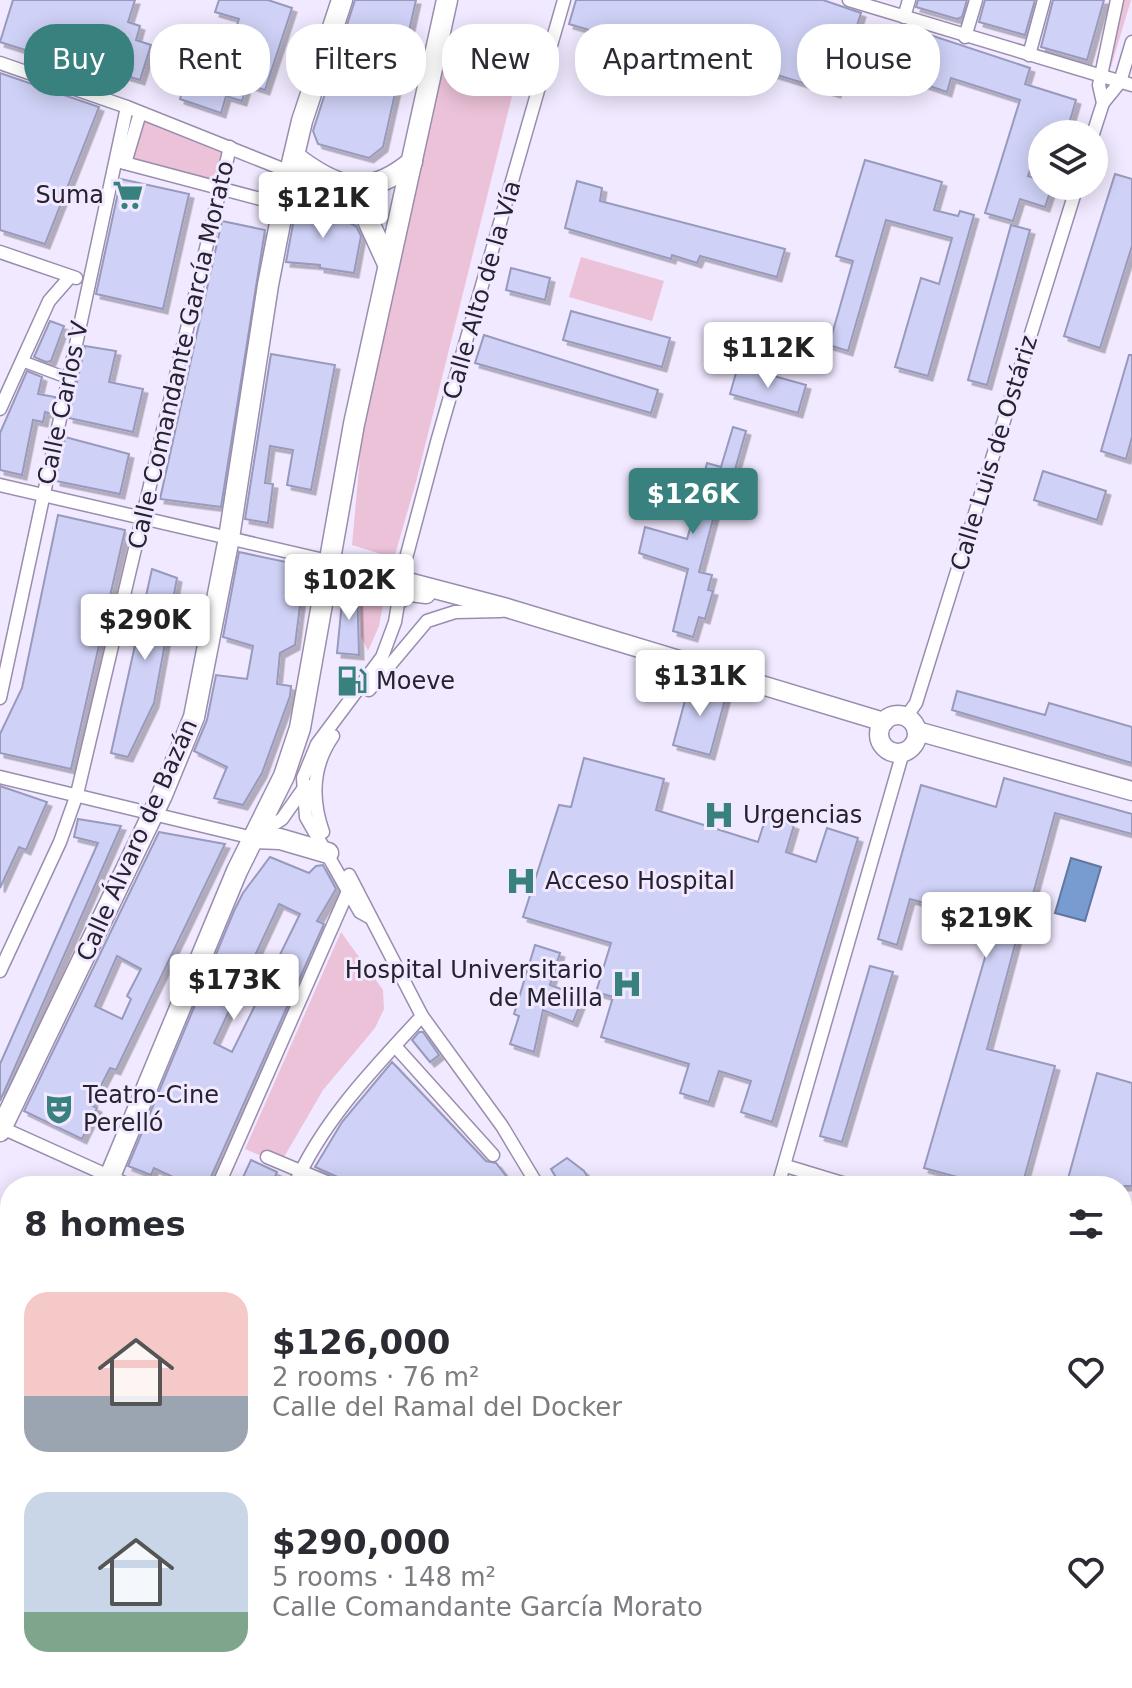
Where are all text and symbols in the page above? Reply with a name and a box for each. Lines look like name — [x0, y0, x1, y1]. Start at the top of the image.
chip: Buy — [24, 24, 134, 96]
chip: Rent — [150, 24, 270, 96]
chip: Filters — [286, 24, 426, 96]
chip: New — [442, 24, 559, 96]
chip: Apartment — [575, 24, 781, 96]
chip: House — [797, 24, 940, 96]
map controls — [1028, 120, 1108, 200]
button: layers — [1028, 120, 1108, 200]
street label: Calle Comandante García Morato — [123, 158, 239, 552]
pin: $121K — [267, 172, 379, 240]
street label: Calle Alto de la Vía — [437, 177, 527, 403]
supermarket icon: Suma — [111, 178, 145, 212]
place label: Suma — [35, 181, 104, 209]
text: $121K — [277, 183, 369, 213]
street label: Calle Carlos V — [32, 318, 94, 487]
pin: $112K — [712, 322, 824, 390]
street label: Calle Luis de Ostáriz — [945, 332, 1043, 574]
text: $112K — [722, 333, 814, 363]
pin: $126K — [637, 468, 749, 536]
text: $126K — [647, 479, 739, 509]
pin: $102K — [293, 554, 405, 622]
text: $102K — [303, 565, 395, 595]
pin: $290K — [89, 594, 201, 662]
text: $290K — [99, 605, 191, 635]
pin: $131K — [644, 650, 756, 718]
text: $131K — [654, 661, 746, 691]
fuel station icon: Moeve — [335, 664, 369, 698]
place label: Moeve — [376, 667, 455, 695]
street label: Calle Álvaro de Bazán — [70, 714, 203, 965]
hospital icon: Urgencias — [702, 798, 736, 832]
place label: Urgencias — [743, 801, 862, 829]
hospital icon: Acceso Hospital — [504, 864, 538, 898]
place label: Acceso Hospital — [545, 867, 735, 895]
pin: $219K — [930, 892, 1042, 960]
text: $219K — [940, 903, 1032, 933]
pin: $173K — [178, 954, 290, 1022]
place label: Hospital Universitario de Melilla — [345, 956, 603, 1012]
text: $173K — [188, 965, 280, 995]
hospital icon: Hospital Universitario de Melilla — [610, 967, 644, 1001]
place label: Teatro-Cine Perelló — [82, 1081, 219, 1137]
theatre icon: Teatro-Cine Perelló — [42, 1092, 76, 1126]
icon: filters — [1064, 1202, 1108, 1246]
text: 8 homes — [24, 1204, 186, 1244]
text: $126,000 — [272, 1322, 451, 1362]
icon: home — [88, 1324, 184, 1420]
icon: heart — [1064, 1350, 1108, 1394]
text: 2 rooms · 76 m² — [272, 1362, 480, 1392]
text: Calle del Ramal del Docker — [272, 1392, 622, 1422]
text: $290,000 — [272, 1522, 451, 1562]
icon: home — [88, 1524, 184, 1620]
icon: heart — [1064, 1550, 1108, 1594]
text: 5 rooms · 148 m² — [272, 1562, 496, 1592]
text: Calle Comandante García Morato — [272, 1592, 703, 1622]

